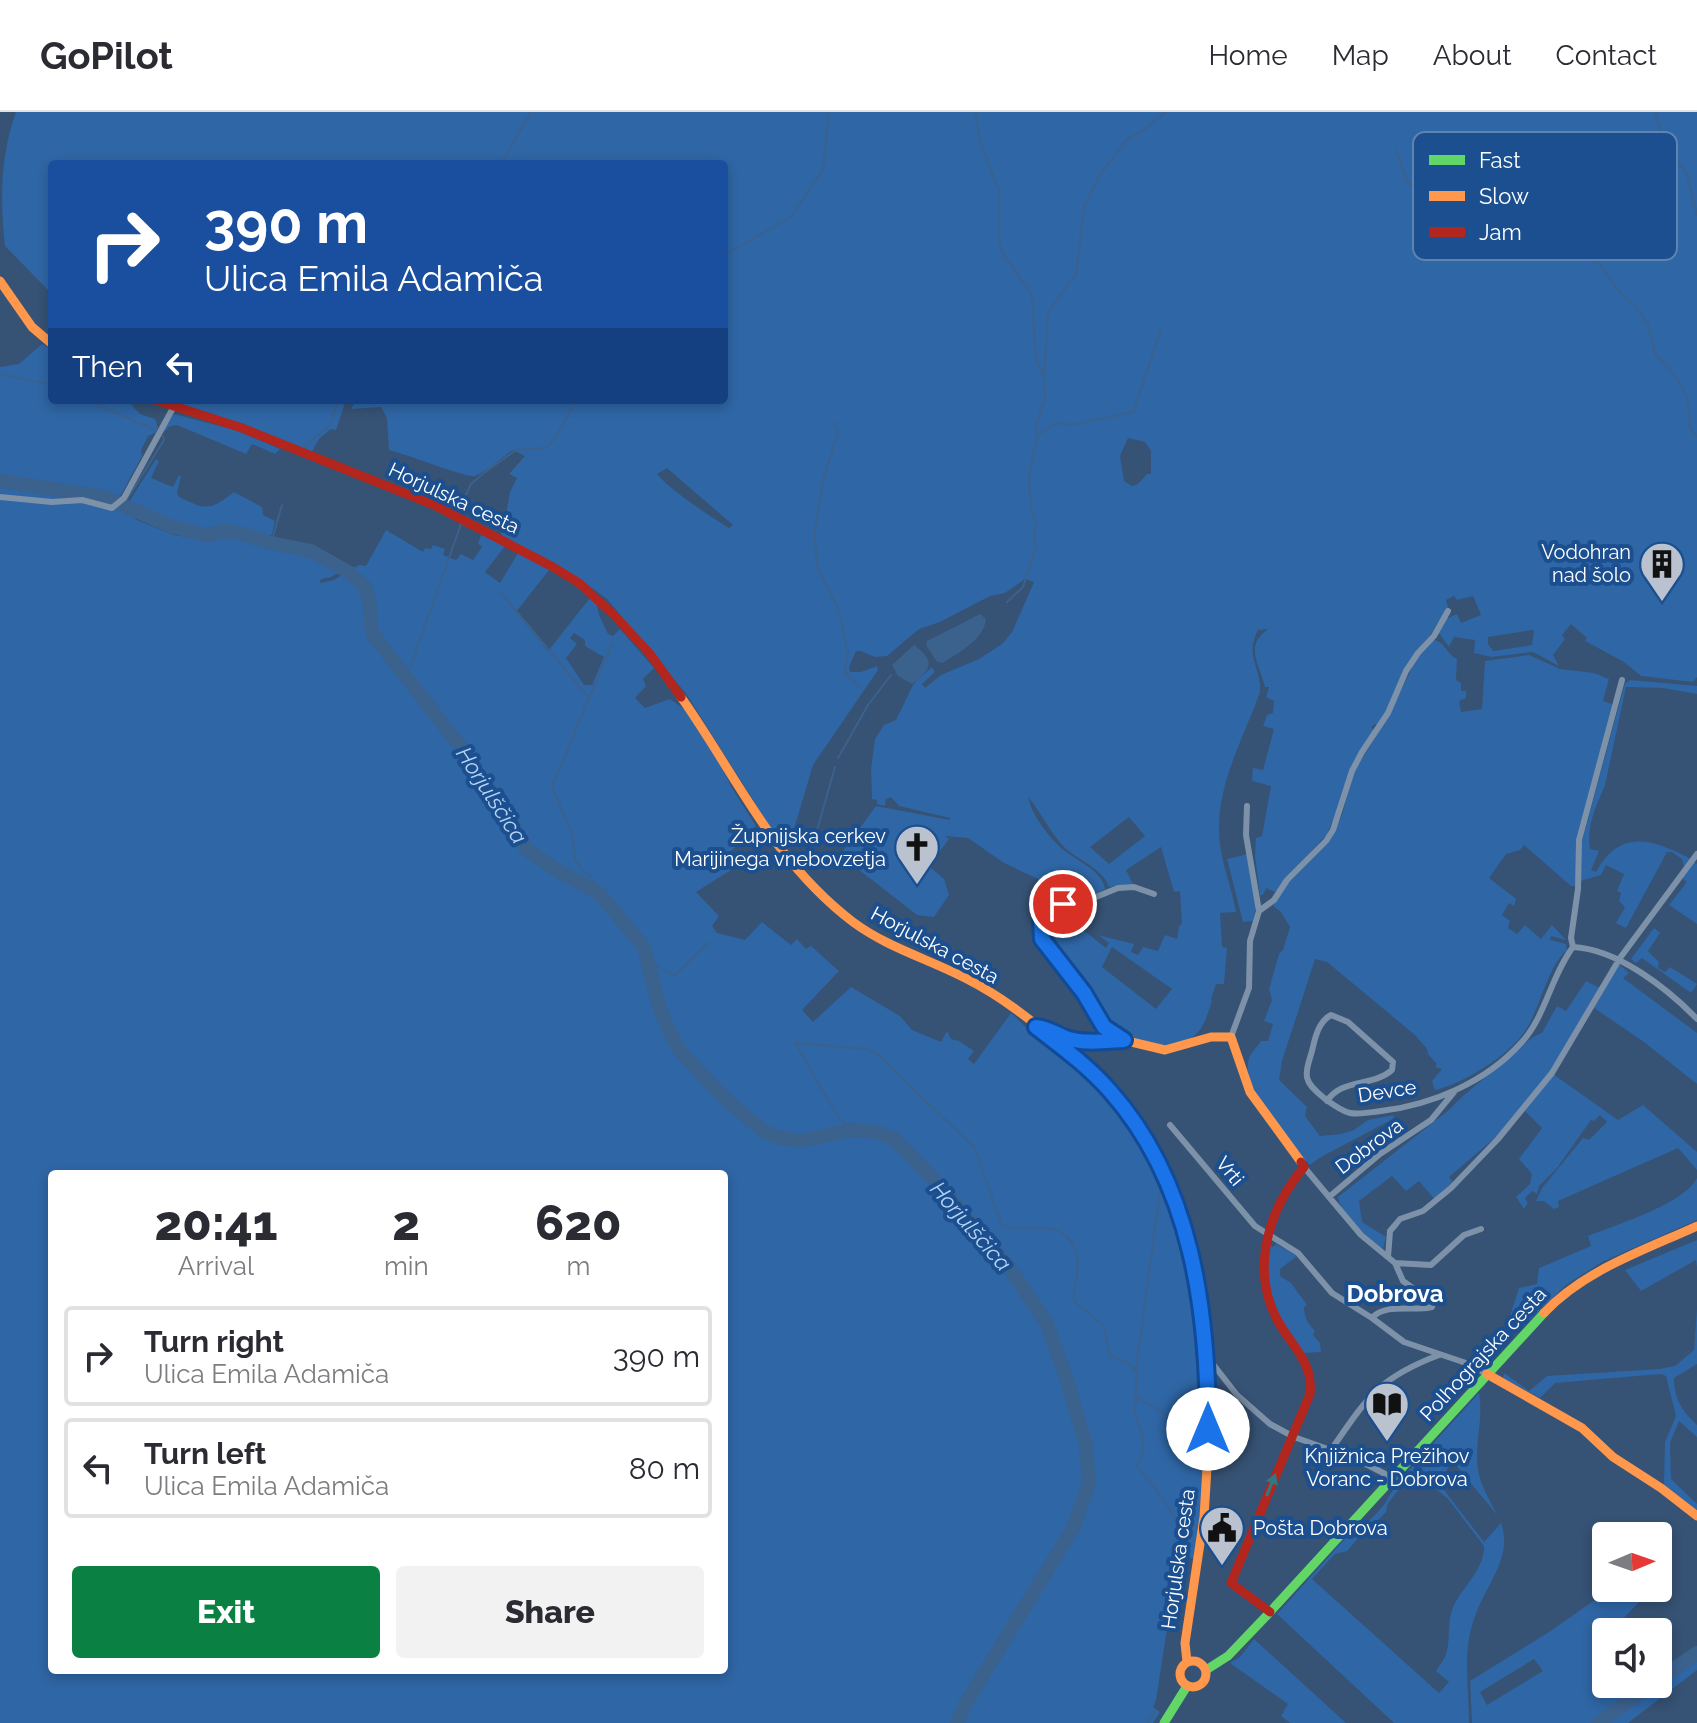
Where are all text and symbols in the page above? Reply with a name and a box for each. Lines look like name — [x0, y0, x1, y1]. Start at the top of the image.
text: GoPilot — [40, 33, 173, 78]
text: Home — [1208, 39, 1288, 72]
text: Map — [1332, 39, 1389, 72]
text: About — [1433, 39, 1512, 72]
text: Contact — [1556, 39, 1657, 72]
legend — [1413, 132, 1677, 260]
text: Fast — [1479, 147, 1521, 173]
text: Slow — [1479, 183, 1529, 209]
text: 390 m — [204, 190, 368, 256]
icon: right — [72, 192, 176, 296]
text: Jam — [1479, 219, 1522, 245]
text: Ulica Emila Adamiča — [204, 257, 543, 299]
icon: left — [159, 344, 203, 388]
text: Then — [72, 349, 143, 384]
street label: Horjulska cesta — [385, 457, 523, 539]
place label: Vodohran nad šolo — [1541, 540, 1631, 587]
building icon: Vodohran nad šolo — [1638, 540, 1686, 603]
water label: Horjulščica — [451, 742, 533, 848]
place label: Župnijska cerkev Marijinega vnebovzetja — [674, 823, 886, 871]
church icon: Župnijska cerkev Marijinega vnebovzetja — [893, 823, 941, 886]
pin — [1029, 870, 1097, 938]
icon: arrive — [1041, 882, 1085, 926]
street label: Horjulska cesta — [867, 901, 1003, 989]
street label: Devce — [1356, 1075, 1418, 1107]
street label: Dobrova — [1331, 1113, 1407, 1179]
street label: Vrti — [1211, 1151, 1249, 1191]
water label: Horjulščica — [925, 1176, 1017, 1276]
text: 20:41 — [154, 1195, 278, 1251]
text: 2 — [392, 1195, 420, 1251]
text: 620 — [535, 1195, 622, 1251]
text: Arrival — [178, 1251, 254, 1281]
text: min — [384, 1251, 429, 1281]
text: m — [566, 1251, 590, 1281]
district label: Dobrova — [1347, 1279, 1444, 1308]
street label: Polhograjska cesta — [1415, 1282, 1551, 1426]
text: Turn right — [144, 1324, 284, 1359]
icon: right — [76, 1334, 120, 1378]
text: 390 m — [613, 1339, 700, 1374]
text: Ulica Emila Adamiča — [144, 1359, 389, 1389]
library icon: Knjižnica Prežihov Voranc - Dobrova — [1363, 1380, 1411, 1443]
position arrow — [1166, 1387, 1250, 1471]
text: Turn left — [144, 1436, 266, 1471]
place label: Knjižnica Prežihov Voranc - Dobrova — [1304, 1444, 1470, 1491]
icon: left — [76, 1446, 120, 1490]
text: 80 m — [629, 1451, 700, 1486]
text: Ulica Emila Adamiča — [144, 1471, 389, 1501]
one-way arrow — [1264, 1473, 1277, 1497]
street label: Horjulska cesta — [1156, 1487, 1200, 1631]
public building icon: Pošta Dobrova — [1198, 1504, 1246, 1567]
place label: Pošta Dobrova — [1253, 1516, 1388, 1540]
north arrow — [1592, 1522, 1672, 1602]
map controls — [1592, 1522, 1672, 1698]
button: Exit — [72, 1566, 380, 1658]
button: Share — [396, 1566, 704, 1658]
button: sound — [1592, 1618, 1672, 1698]

